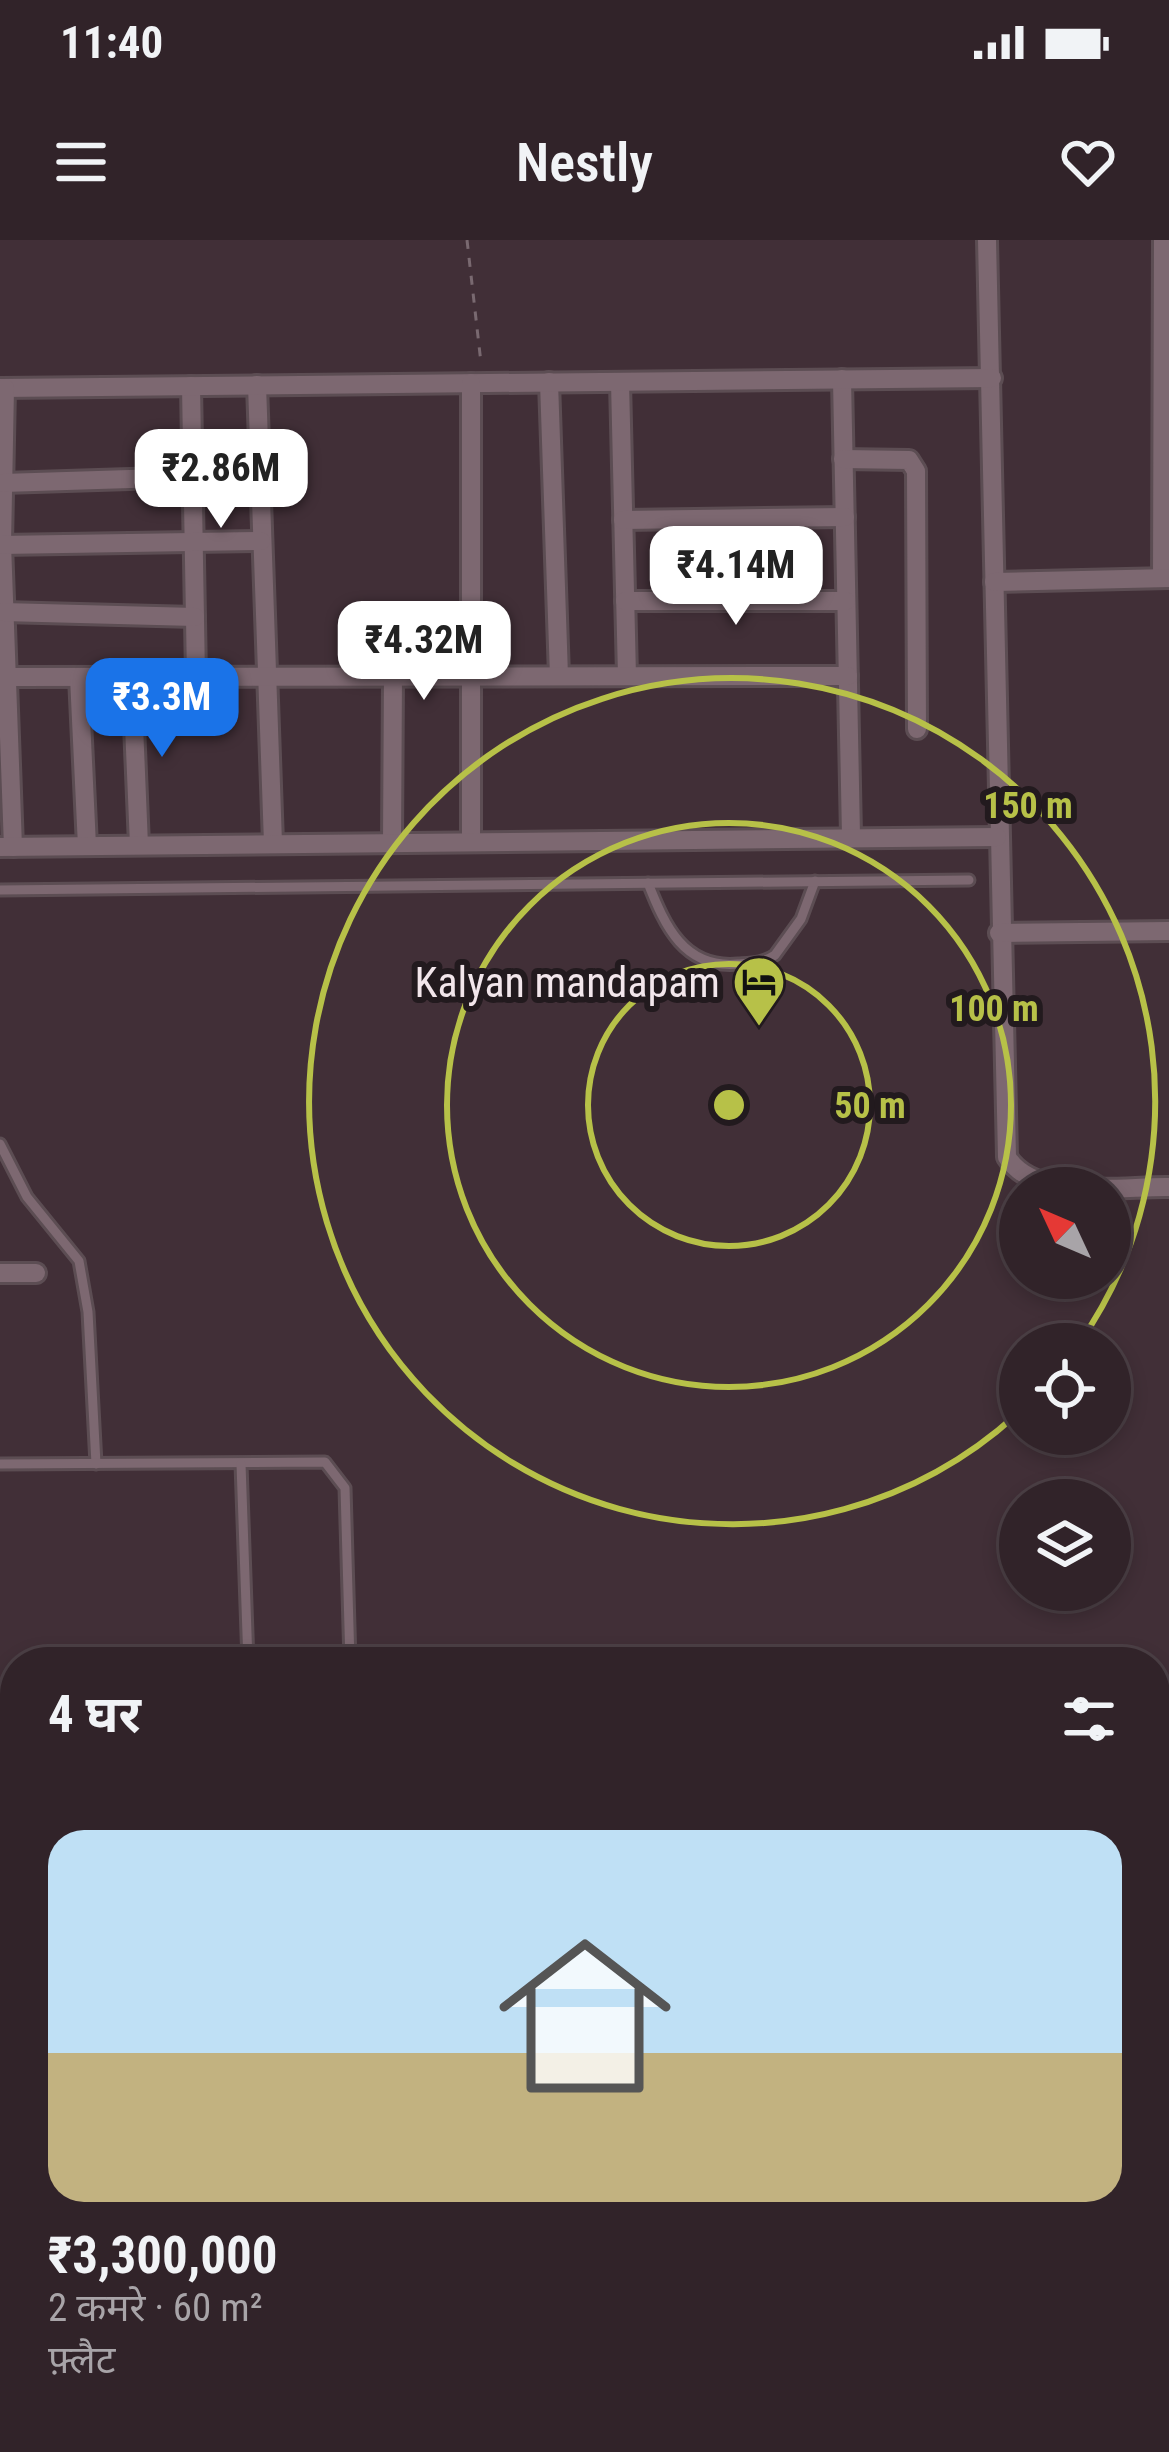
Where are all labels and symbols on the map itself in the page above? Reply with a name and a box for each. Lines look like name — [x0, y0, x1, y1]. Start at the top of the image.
pin: ₹2.86M — [123, 429, 319, 531]
pin: ₹4.14M — [638, 526, 834, 628]
pin: ₹4.32M — [326, 601, 522, 703]
pin: ₹3.3M — [78, 658, 246, 760]
text: 150 m — [983, 785, 1073, 827]
hotel icon: Kalyan mandapam — [731, 954, 787, 1028]
place label: Kalyan mandapam — [415, 958, 720, 1007]
text: 100 m — [949, 988, 1039, 1030]
centre of rings — [708, 1084, 750, 1126]
text: 50 m — [834, 1085, 906, 1127]
north arrow — [999, 1167, 1131, 1299]

